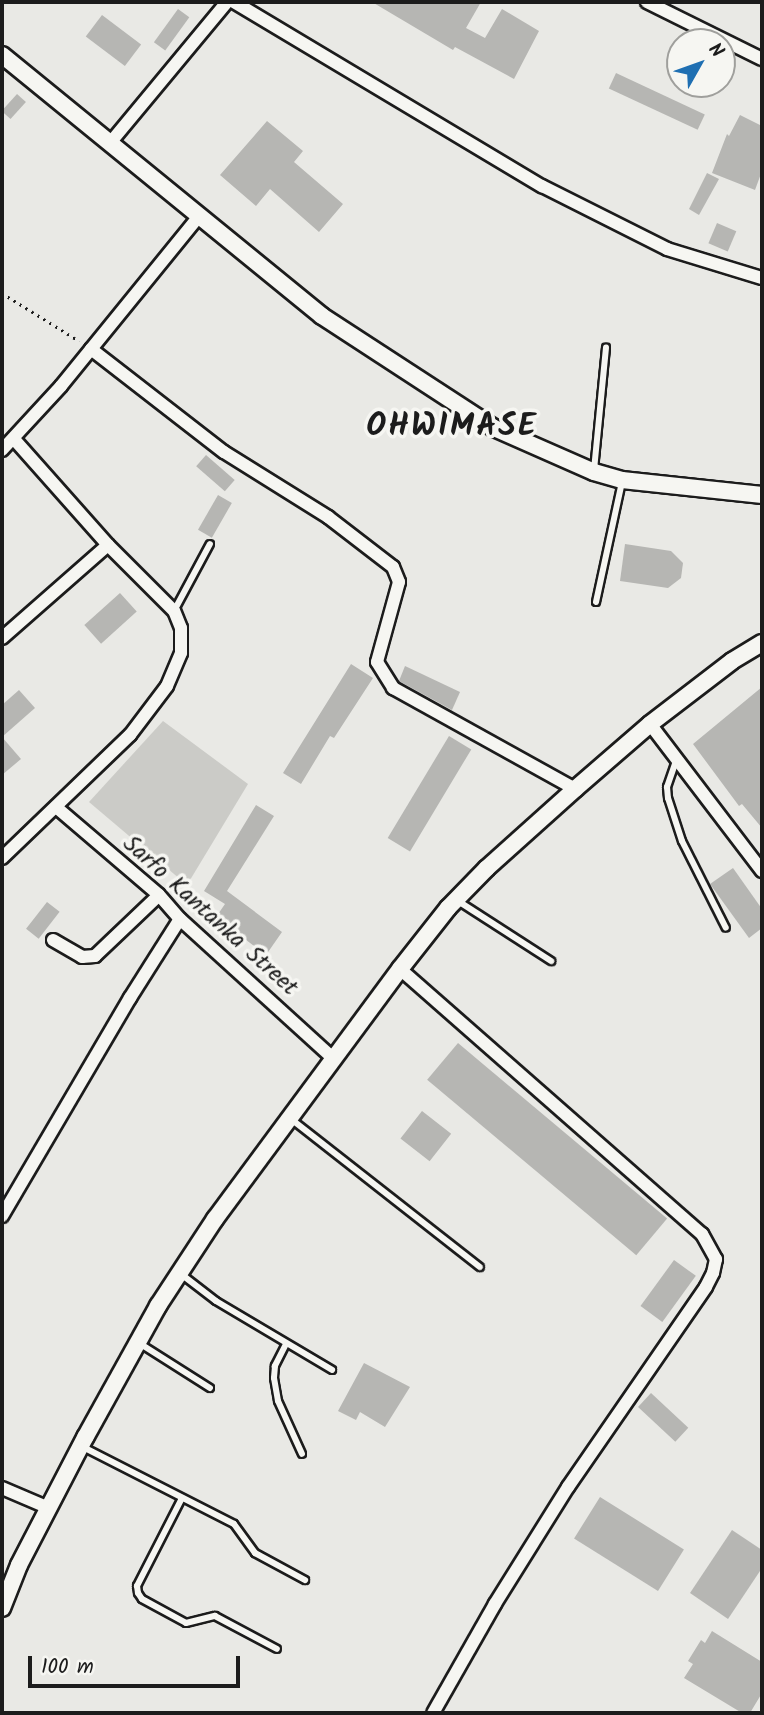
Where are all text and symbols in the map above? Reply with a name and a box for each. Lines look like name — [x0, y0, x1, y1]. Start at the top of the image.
north arrow — [666, 28, 736, 98]
text: N — [700, 37, 731, 65]
district label: OHWIMASE — [367, 408, 537, 446]
street label: Sarfo Kantanka Street — [116, 830, 304, 1002]
scale bar — [32, 1642, 243, 1686]
text: 100 m — [41, 1651, 94, 1684]

